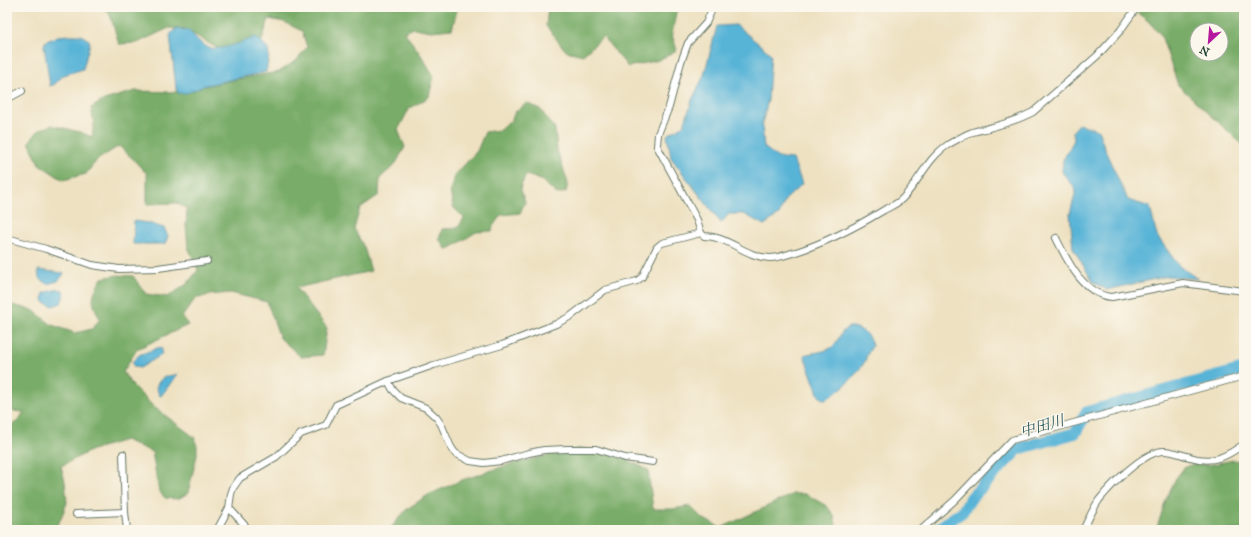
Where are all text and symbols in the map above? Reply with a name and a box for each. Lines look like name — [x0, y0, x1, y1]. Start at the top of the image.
north arrow — [1189, 22, 1229, 62]
text: N — [1197, 42, 1212, 58]
water label: 中田川 — [1018, 411, 1068, 441]

